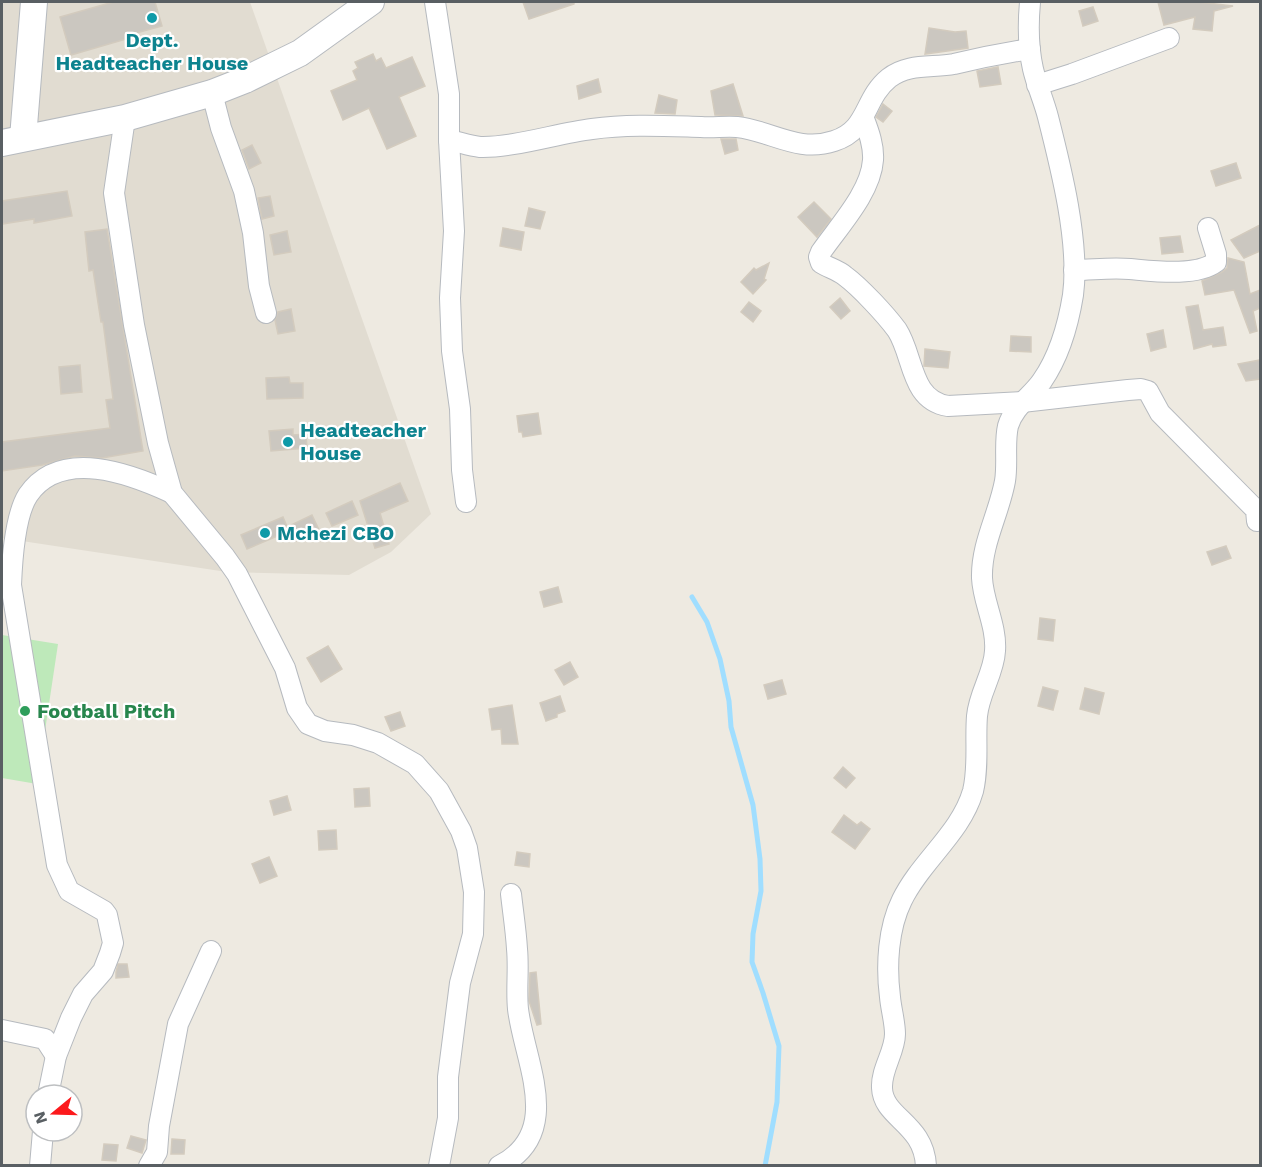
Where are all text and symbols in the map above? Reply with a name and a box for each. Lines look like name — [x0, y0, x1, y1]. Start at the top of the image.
marker: Dept. Headteacher House — [145, 11, 159, 25]
place label: Dept. Headteacher House — [56, 28, 248, 75]
place label: Headteacher House — [300, 418, 427, 465]
marker: Headteacher House — [281, 435, 295, 449]
place label: Mchezi CBO — [277, 521, 394, 545]
marker: Mchezi CBO — [258, 526, 272, 540]
place label: Football Pitch — [37, 699, 175, 723]
marker: Football Pitch — [18, 704, 32, 718]
north arrow — [24, 1083, 84, 1143]
text: N — [29, 1109, 51, 1126]

